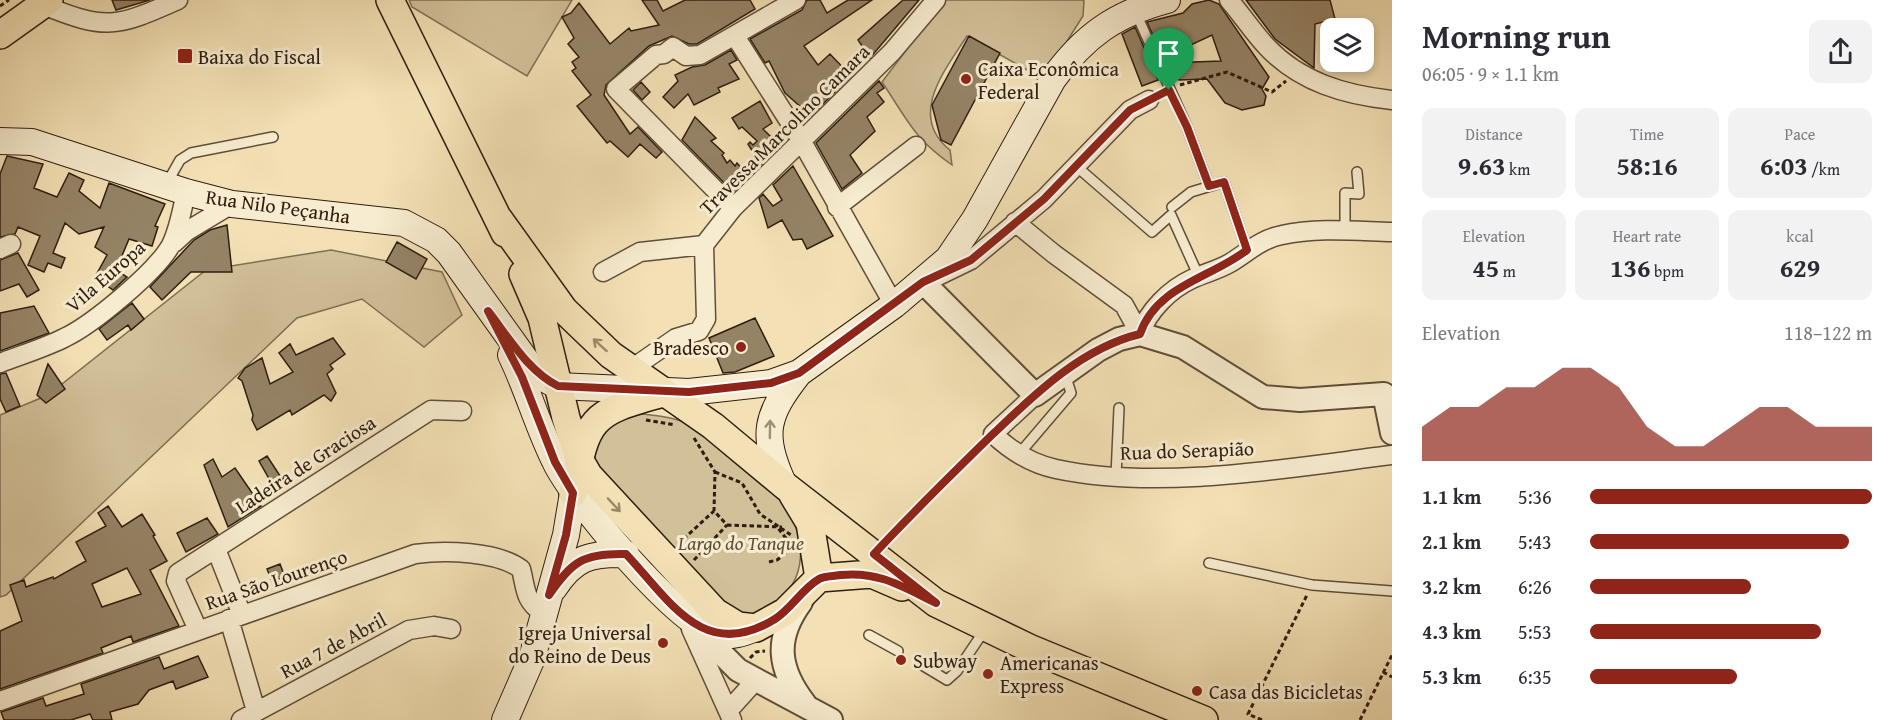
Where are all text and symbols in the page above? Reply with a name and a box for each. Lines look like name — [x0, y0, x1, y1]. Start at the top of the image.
text: Morning run — [1422, 12, 1611, 60]
map controls — [1320, 18, 1374, 72]
button: layers — [1320, 18, 1374, 72]
button: share — [1809, 20, 1872, 83]
pin — [1143, 28, 1194, 90]
street label: Travessa Marcolino Camara — [692, 37, 876, 221]
icon: arrive — [1152, 37, 1185, 70]
place label: Baixa do Fiscal — [198, 42, 321, 71]
marker: Baixa do Fiscal — [176, 47, 194, 65]
place label: Caixa Econômica Federal — [978, 54, 1119, 106]
text: 06:05 · 9 × 1.1 km — [1422, 59, 1559, 88]
marker: Caixa Econômica Federal — [959, 72, 973, 86]
text: Distance — [1465, 122, 1523, 146]
text: Time — [1630, 122, 1664, 146]
text: Pace — [1785, 122, 1815, 146]
text: 9.63 — [1458, 146, 1506, 185]
text: 58:16 — [1616, 146, 1678, 185]
text: 6:03 — [1760, 146, 1808, 185]
text: km — [1506, 157, 1530, 181]
text: /km — [1808, 157, 1840, 181]
street label: Rua Nilo Peçanha — [204, 182, 353, 231]
text: Elevation — [1463, 224, 1525, 248]
text: Heart rate — [1613, 224, 1681, 248]
text: kcal — [1786, 224, 1814, 248]
street label: Vila Europa — [59, 233, 152, 319]
text: 45 — [1472, 248, 1499, 287]
text: 136 — [1610, 248, 1650, 287]
text: 629 — [1780, 248, 1820, 287]
text: m — [1499, 259, 1516, 283]
text: bpm — [1650, 259, 1684, 283]
text: Elevation — [1422, 318, 1500, 347]
text: 118–122 m — [1784, 318, 1872, 347]
place label: Bradesco — [653, 333, 729, 362]
one-way arrow — [593, 338, 608, 352]
marker: Bradesco — [734, 340, 748, 354]
street label: Ladeira de Graciosa — [229, 407, 382, 520]
one-way arrow — [764, 420, 776, 440]
street label: Rua do Serapião — [1119, 433, 1255, 467]
text: 1.1 km — [1422, 482, 1481, 511]
text: 5:36 — [1518, 482, 1552, 511]
one-way arrow — [607, 497, 621, 512]
text: 2.1 km — [1422, 527, 1481, 556]
text: 5:43 — [1518, 527, 1552, 556]
park label: Largo do Tanque — [677, 528, 804, 557]
street label: Rua São Lourenço — [201, 541, 351, 617]
text: 3.2 km — [1422, 572, 1481, 601]
text: 6:26 — [1518, 572, 1552, 601]
street label: Rua 7 de Abril — [275, 605, 392, 685]
text: 4.3 km — [1422, 617, 1481, 646]
text: 5:53 — [1518, 617, 1552, 646]
place label: Igreja Universal do Reino de Deus — [509, 618, 651, 670]
marker: Igreja Universal do Reino de Deus — [656, 636, 670, 650]
place label: Subway — [913, 646, 977, 675]
place label: Americanas Express — [1000, 648, 1099, 700]
marker: Subway — [894, 653, 908, 667]
text: 5.3 km — [1422, 662, 1481, 691]
text: 6:35 — [1518, 662, 1552, 691]
marker: Americanas Express — [981, 667, 995, 681]
place label: Casa das Bicicletas — [1209, 677, 1363, 706]
marker: Casa das Bicicletas — [1190, 684, 1204, 698]

